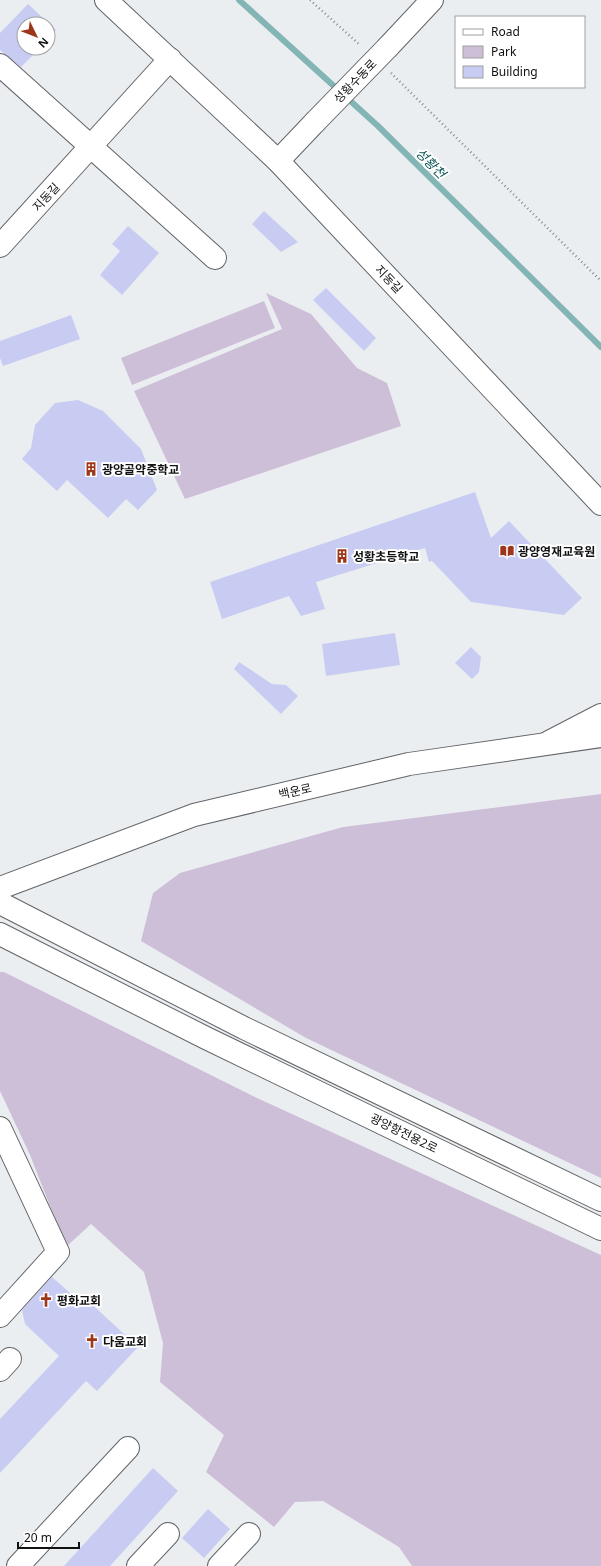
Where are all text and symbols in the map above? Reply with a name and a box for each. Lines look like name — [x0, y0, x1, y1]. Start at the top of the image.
north arrow — [16, 16, 56, 56]
legend — [455, 16, 585, 88]
text: Road — [491, 23, 520, 40]
text: N — [35, 35, 52, 52]
text: Park — [491, 43, 517, 60]
street label: 성황수동로 — [330, 55, 380, 107]
text: Building — [491, 63, 538, 80]
water label: 성황천 — [412, 144, 451, 183]
street label: 지동길 — [28, 179, 64, 215]
street label: 지동길 — [371, 261, 407, 297]
building icon: 광양골약중학교 — [83, 461, 99, 477]
place label: 광양골약중학교 — [102, 461, 179, 478]
library icon: 광양영재교육원 — [499, 543, 515, 559]
place label: 광양영재교육원 — [518, 543, 595, 560]
building icon: 성황초등학교 — [334, 548, 350, 564]
place label: 성황초등학교 — [353, 548, 419, 565]
street label: 백운로 — [277, 779, 313, 803]
street label: 광양항전용2로 — [367, 1109, 441, 1157]
church icon: 평화교회 — [38, 1292, 54, 1308]
place label: 평화교회 — [57, 1292, 101, 1309]
church icon: 다움교회 — [84, 1333, 100, 1349]
place label: 다움교회 — [103, 1333, 147, 1350]
scale bar — [18, 1524, 79, 1550]
text: 20 m — [24, 1529, 52, 1546]

